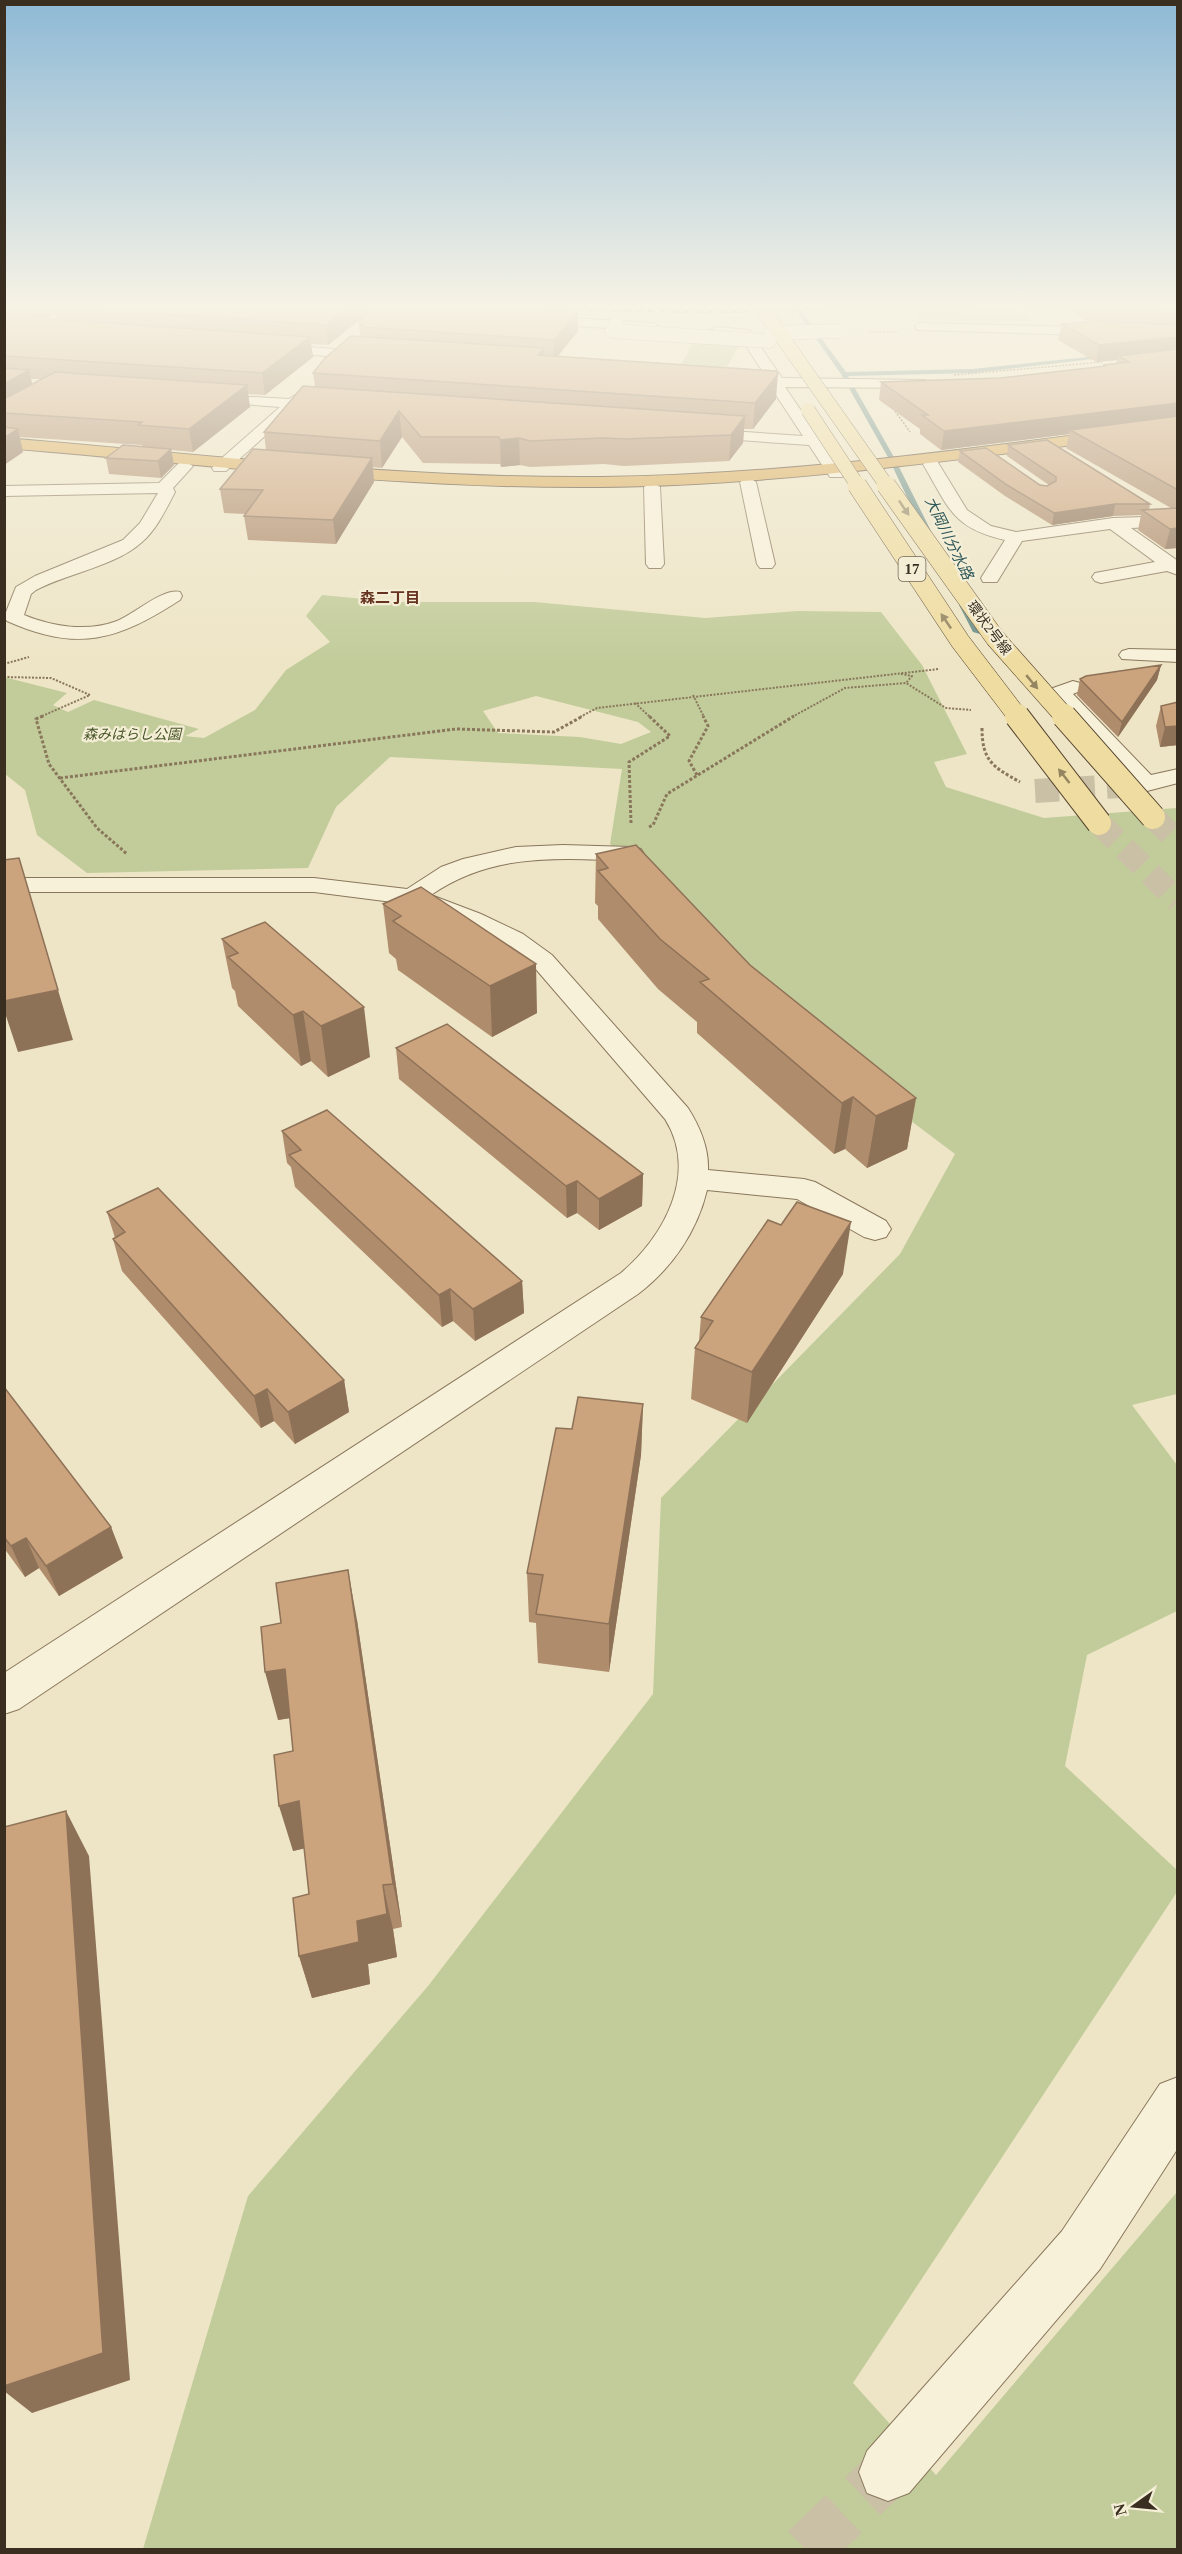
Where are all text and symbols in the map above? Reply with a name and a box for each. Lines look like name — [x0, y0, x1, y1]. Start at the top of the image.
water label: 大岡川分水路 — [922, 494, 977, 584]
one-way arrow — [898, 500, 909, 516]
road number: 17 — [898, 557, 926, 581]
district label: 森二丁目 — [360, 590, 420, 606]
street label: 環状2号線 — [964, 598, 1015, 658]
one-way arrow — [940, 613, 952, 629]
one-way arrow — [1025, 674, 1038, 689]
park label: 森みはらし公園 — [83, 727, 183, 742]
one-way arrow — [1058, 769, 1070, 784]
north arrow — [1104, 2476, 1164, 2536]
text: N — [1110, 2502, 1130, 2518]

